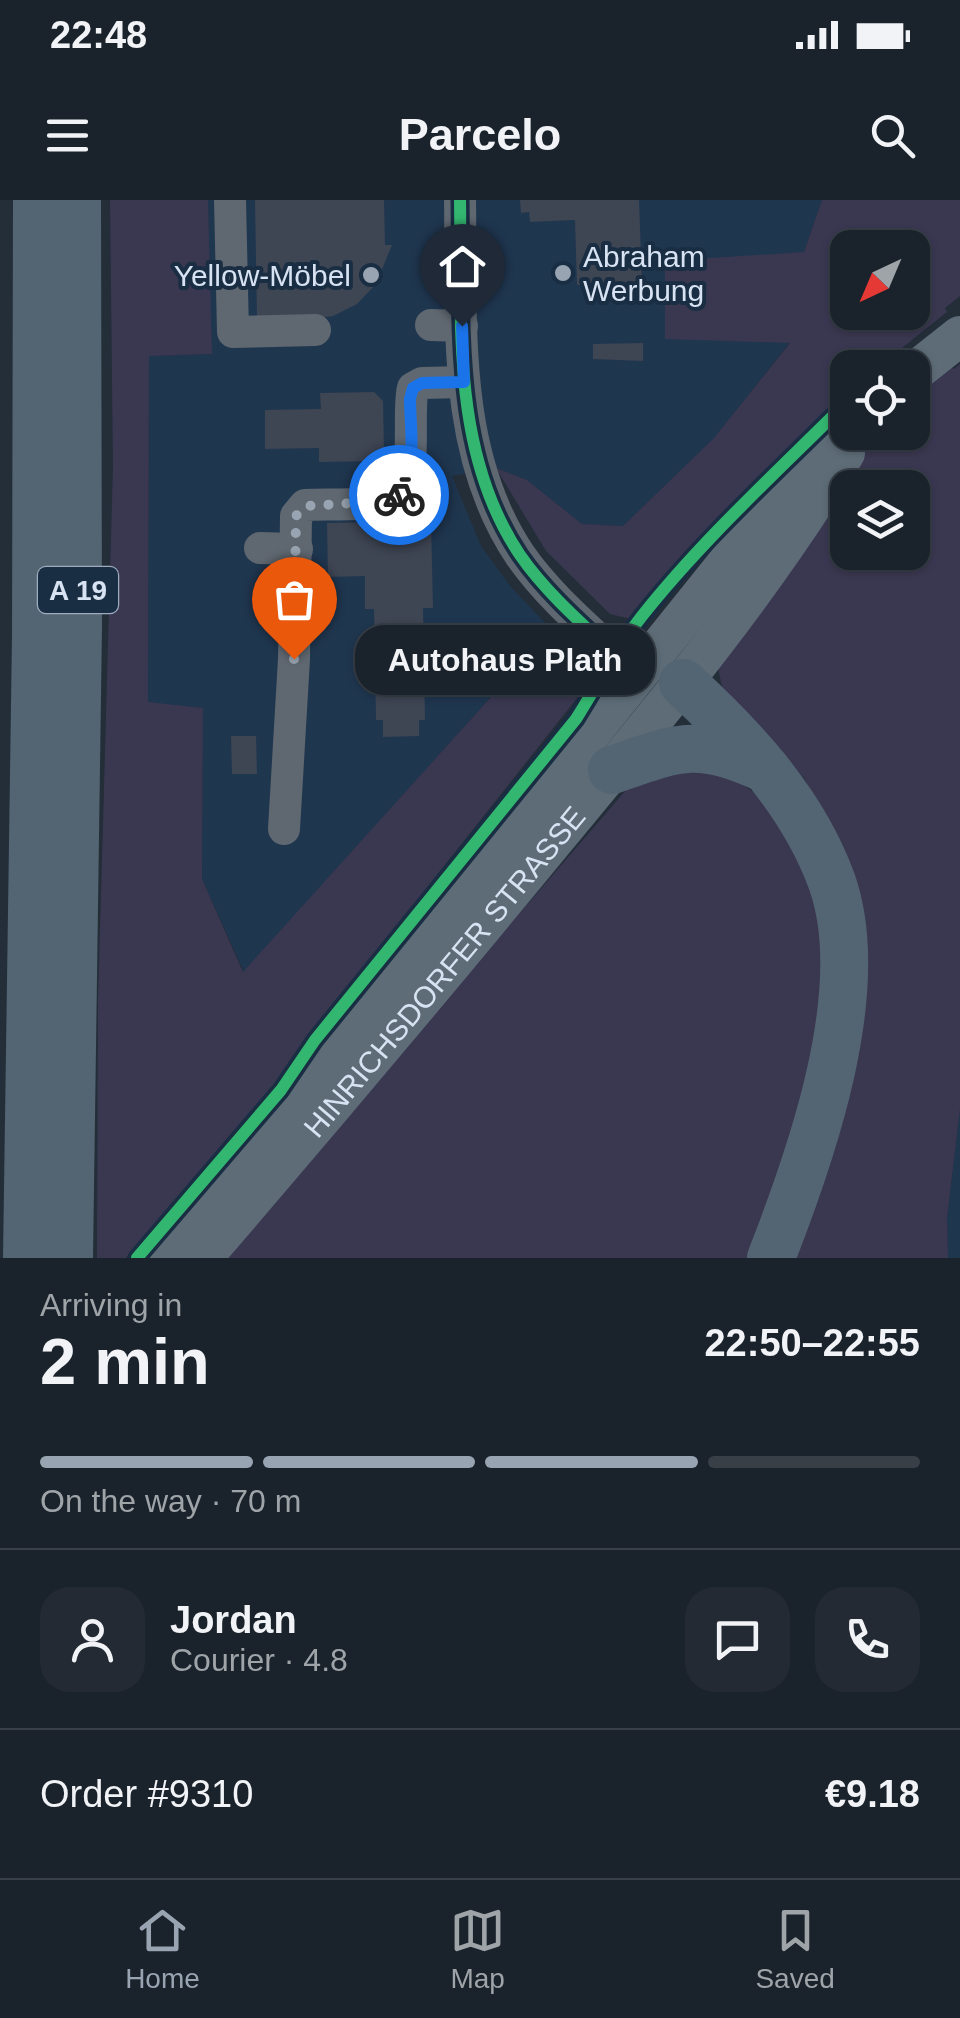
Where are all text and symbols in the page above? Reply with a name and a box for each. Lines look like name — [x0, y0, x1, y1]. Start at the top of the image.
text: 22:48 — [50, 14, 147, 56]
icon: menu — [40, 108, 95, 163]
icon: search — [865, 108, 920, 163]
text: Parcelo — [399, 109, 561, 160]
pin — [420, 224, 505, 327]
north arrow — [830, 230, 930, 330]
map controls — [830, 230, 930, 570]
icon: home — [435, 239, 490, 294]
place label: Abraham Werbung — [583, 240, 705, 307]
place label: Yellow-Möbel — [174, 259, 351, 292]
marker: Abraham Werbung — [552, 262, 574, 284]
marker: Yellow-Möbel — [360, 264, 382, 286]
button: locate — [830, 350, 930, 450]
courier — [349, 445, 449, 545]
icon: bike — [372, 468, 427, 523]
button: layers — [830, 470, 930, 570]
pin — [252, 557, 337, 660]
road number: A 19 — [38, 567, 118, 613]
icon: bag — [267, 572, 322, 627]
callout: Autohaus Plath — [354, 624, 654, 694]
text: Autohaus Plath — [388, 642, 622, 678]
street label: HINRICHSDORFER STRASSE — [297, 800, 591, 1143]
text: Arriving in — [40, 1287, 182, 1323]
text: 22:50–22:55 — [704, 1322, 920, 1364]
text: 2 min — [40, 1325, 210, 1398]
text: On the way · 70 m — [40, 1483, 301, 1519]
button: person — [40, 1587, 145, 1692]
button: chat — [685, 1587, 790, 1692]
button: phone — [815, 1587, 920, 1692]
text: Jordan — [170, 1599, 297, 1641]
text: Courier · 4.8 — [170, 1642, 348, 1678]
text: Order #9310 — [40, 1773, 253, 1815]
text: €9.18 — [825, 1773, 920, 1815]
tab: Home — [125, 1903, 200, 1995]
tab: Map — [450, 1903, 505, 1995]
tab: Saved — [755, 1903, 835, 1995]

